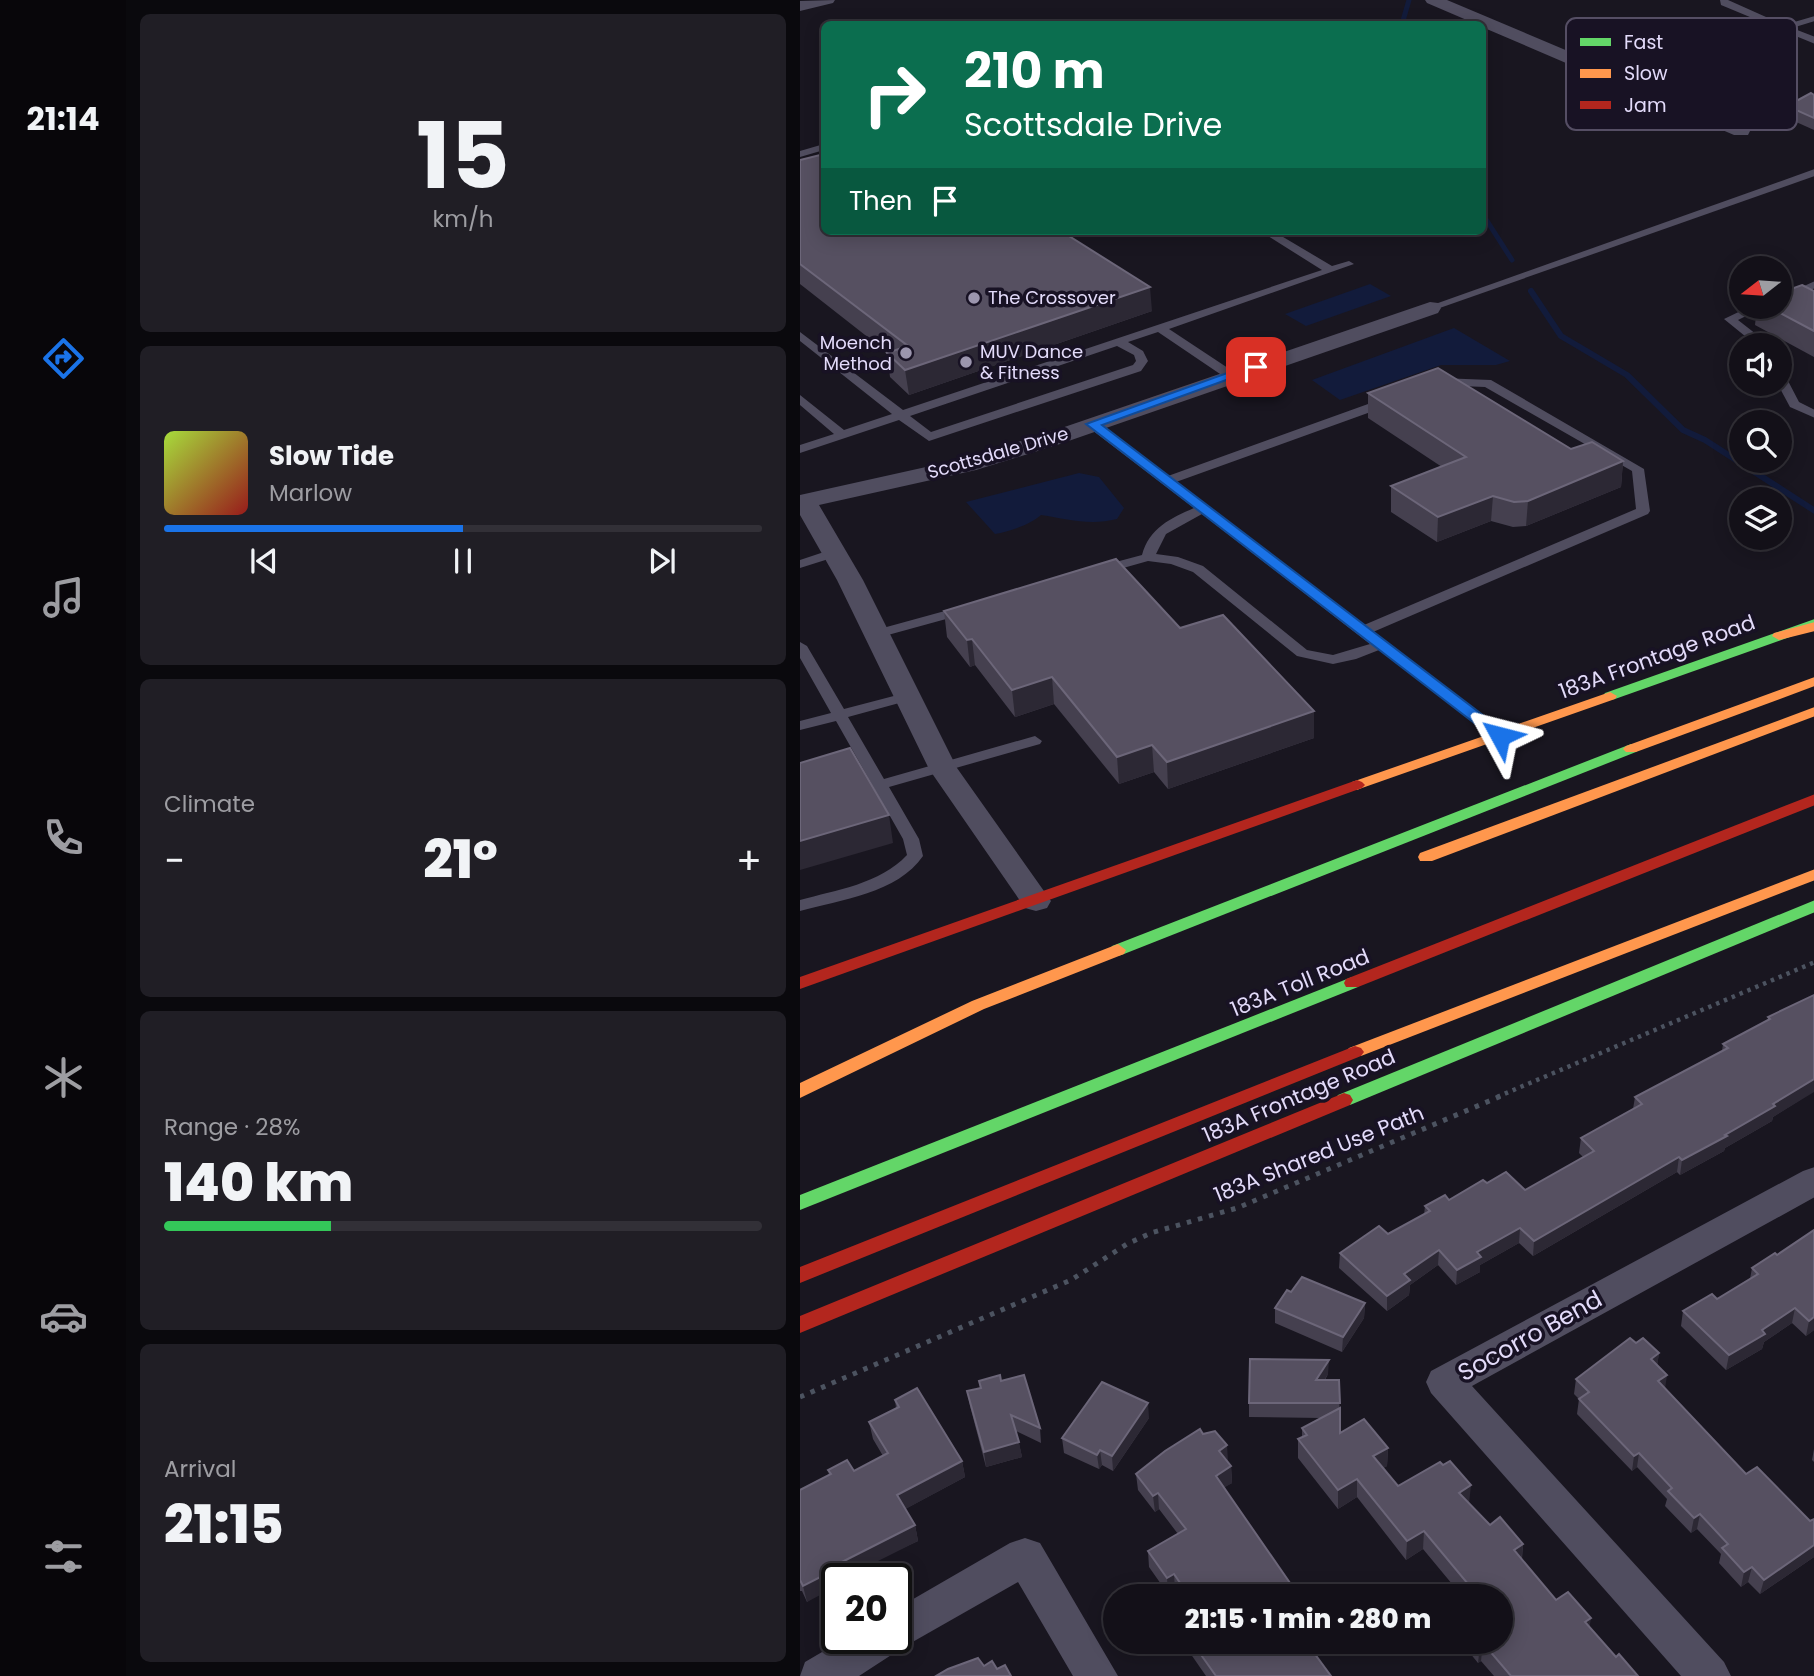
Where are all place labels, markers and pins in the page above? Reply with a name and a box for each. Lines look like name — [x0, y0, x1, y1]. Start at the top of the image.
place label: The Crossover — [988, 285, 1116, 310]
marker: The Crossover — [966, 290, 982, 306]
place label: Moench Method — [820, 330, 892, 376]
pin — [1226, 337, 1286, 397]
place label: MUV Dance & Fitness — [980, 339, 1083, 385]
marker: Moench Method — [898, 345, 914, 361]
marker: MUV Dance & Fitness — [958, 354, 974, 370]

